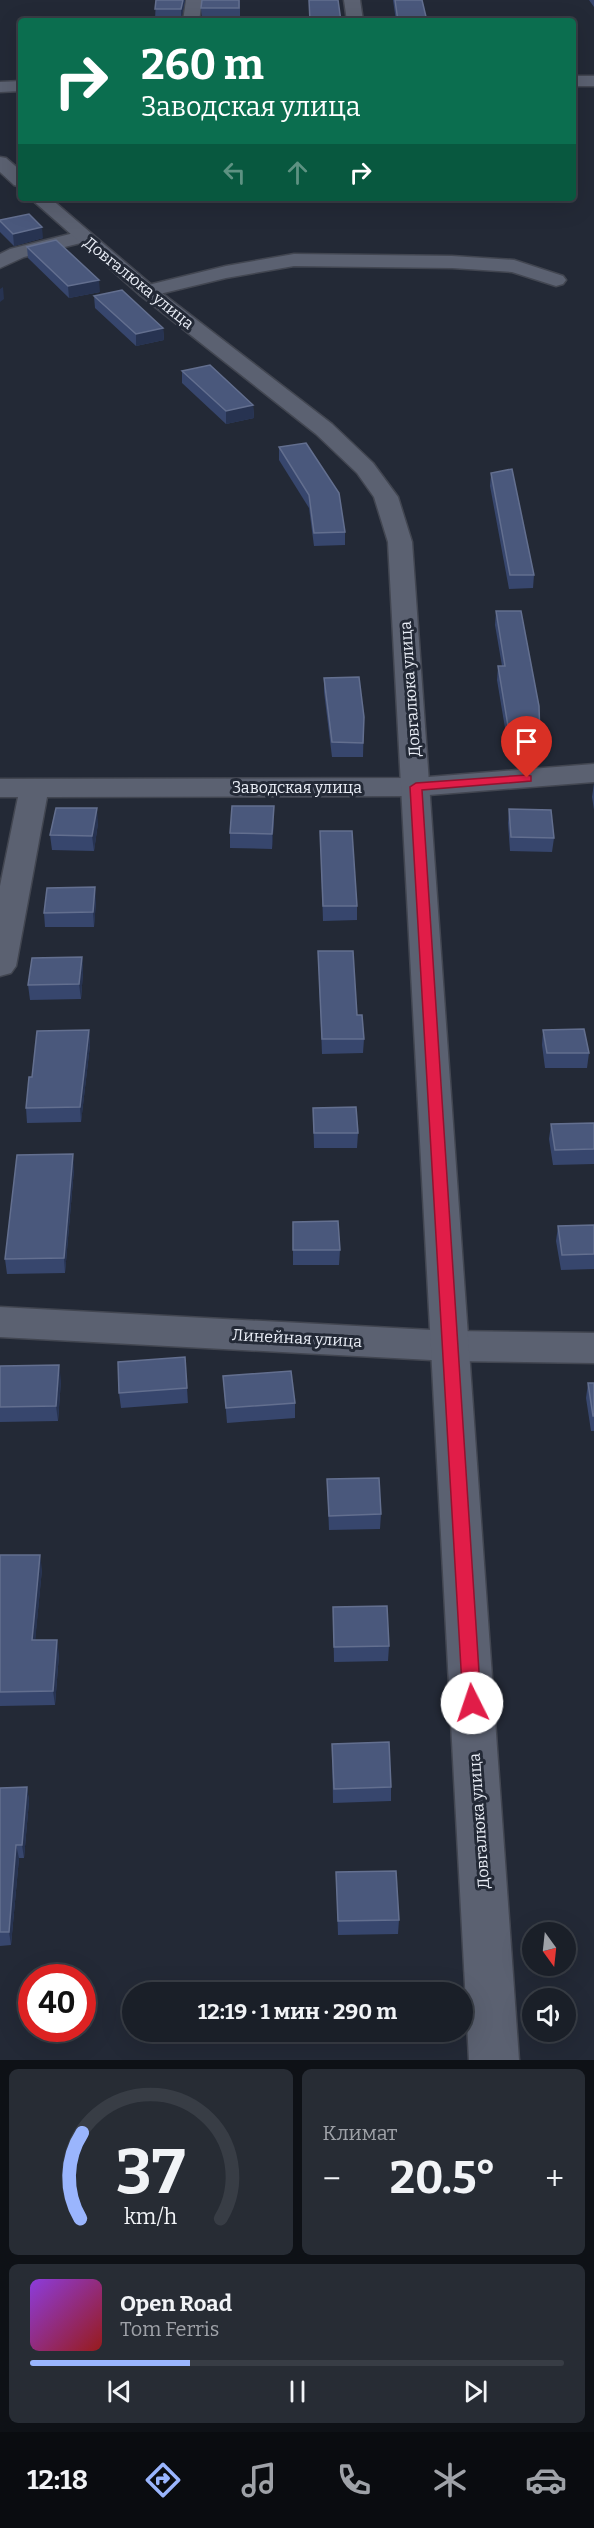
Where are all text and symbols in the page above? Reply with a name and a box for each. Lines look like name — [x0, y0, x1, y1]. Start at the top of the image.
text: 260 m — [141, 40, 264, 90]
icon: right — [42, 42, 120, 120]
text: Заводская улица — [141, 91, 360, 123]
icon: left — [218, 156, 251, 189]
icon: ahead — [281, 156, 314, 189]
icon: right — [344, 156, 377, 189]
street label: Довгалюка улица — [80, 233, 198, 333]
street label: Довгалюка улица — [396, 620, 424, 757]
pin — [501, 716, 552, 778]
icon: arrive — [510, 725, 543, 758]
street label: Заводская улица — [232, 778, 362, 797]
street label: Линейная улица — [231, 1325, 363, 1351]
position arrow — [440, 1671, 504, 1735]
street label: Довгалюка улица — [465, 1752, 493, 1889]
north arrow — [522, 1922, 576, 1976]
map controls — [522, 1922, 576, 2042]
speed limit sign: 40 — [18, 1964, 96, 2042]
button: sound — [522, 1988, 576, 2042]
text: 12:19 · 1 мин · 290 m — [198, 1998, 397, 2025]
text: Климат — [323, 2121, 397, 2145]
text: 37 — [116, 2135, 186, 2210]
text: 20.5° — [390, 2151, 496, 2205]
text: − — [323, 2159, 341, 2199]
text: + — [545, 2159, 564, 2199]
text: km/h — [124, 2204, 177, 2230]
text: Open Road — [120, 2290, 232, 2317]
text: Tom Ferris — [120, 2317, 219, 2341]
icon: previous — [103, 2375, 136, 2408]
icon: pause — [281, 2375, 314, 2408]
icon: next — [459, 2375, 492, 2408]
icon: directions — [142, 2459, 184, 2501]
icon: music — [238, 2459, 280, 2501]
icon: phone — [333, 2459, 375, 2501]
icon: climate — [429, 2459, 471, 2501]
icon: car — [525, 2459, 567, 2501]
text: 12:18 — [27, 2464, 88, 2496]

